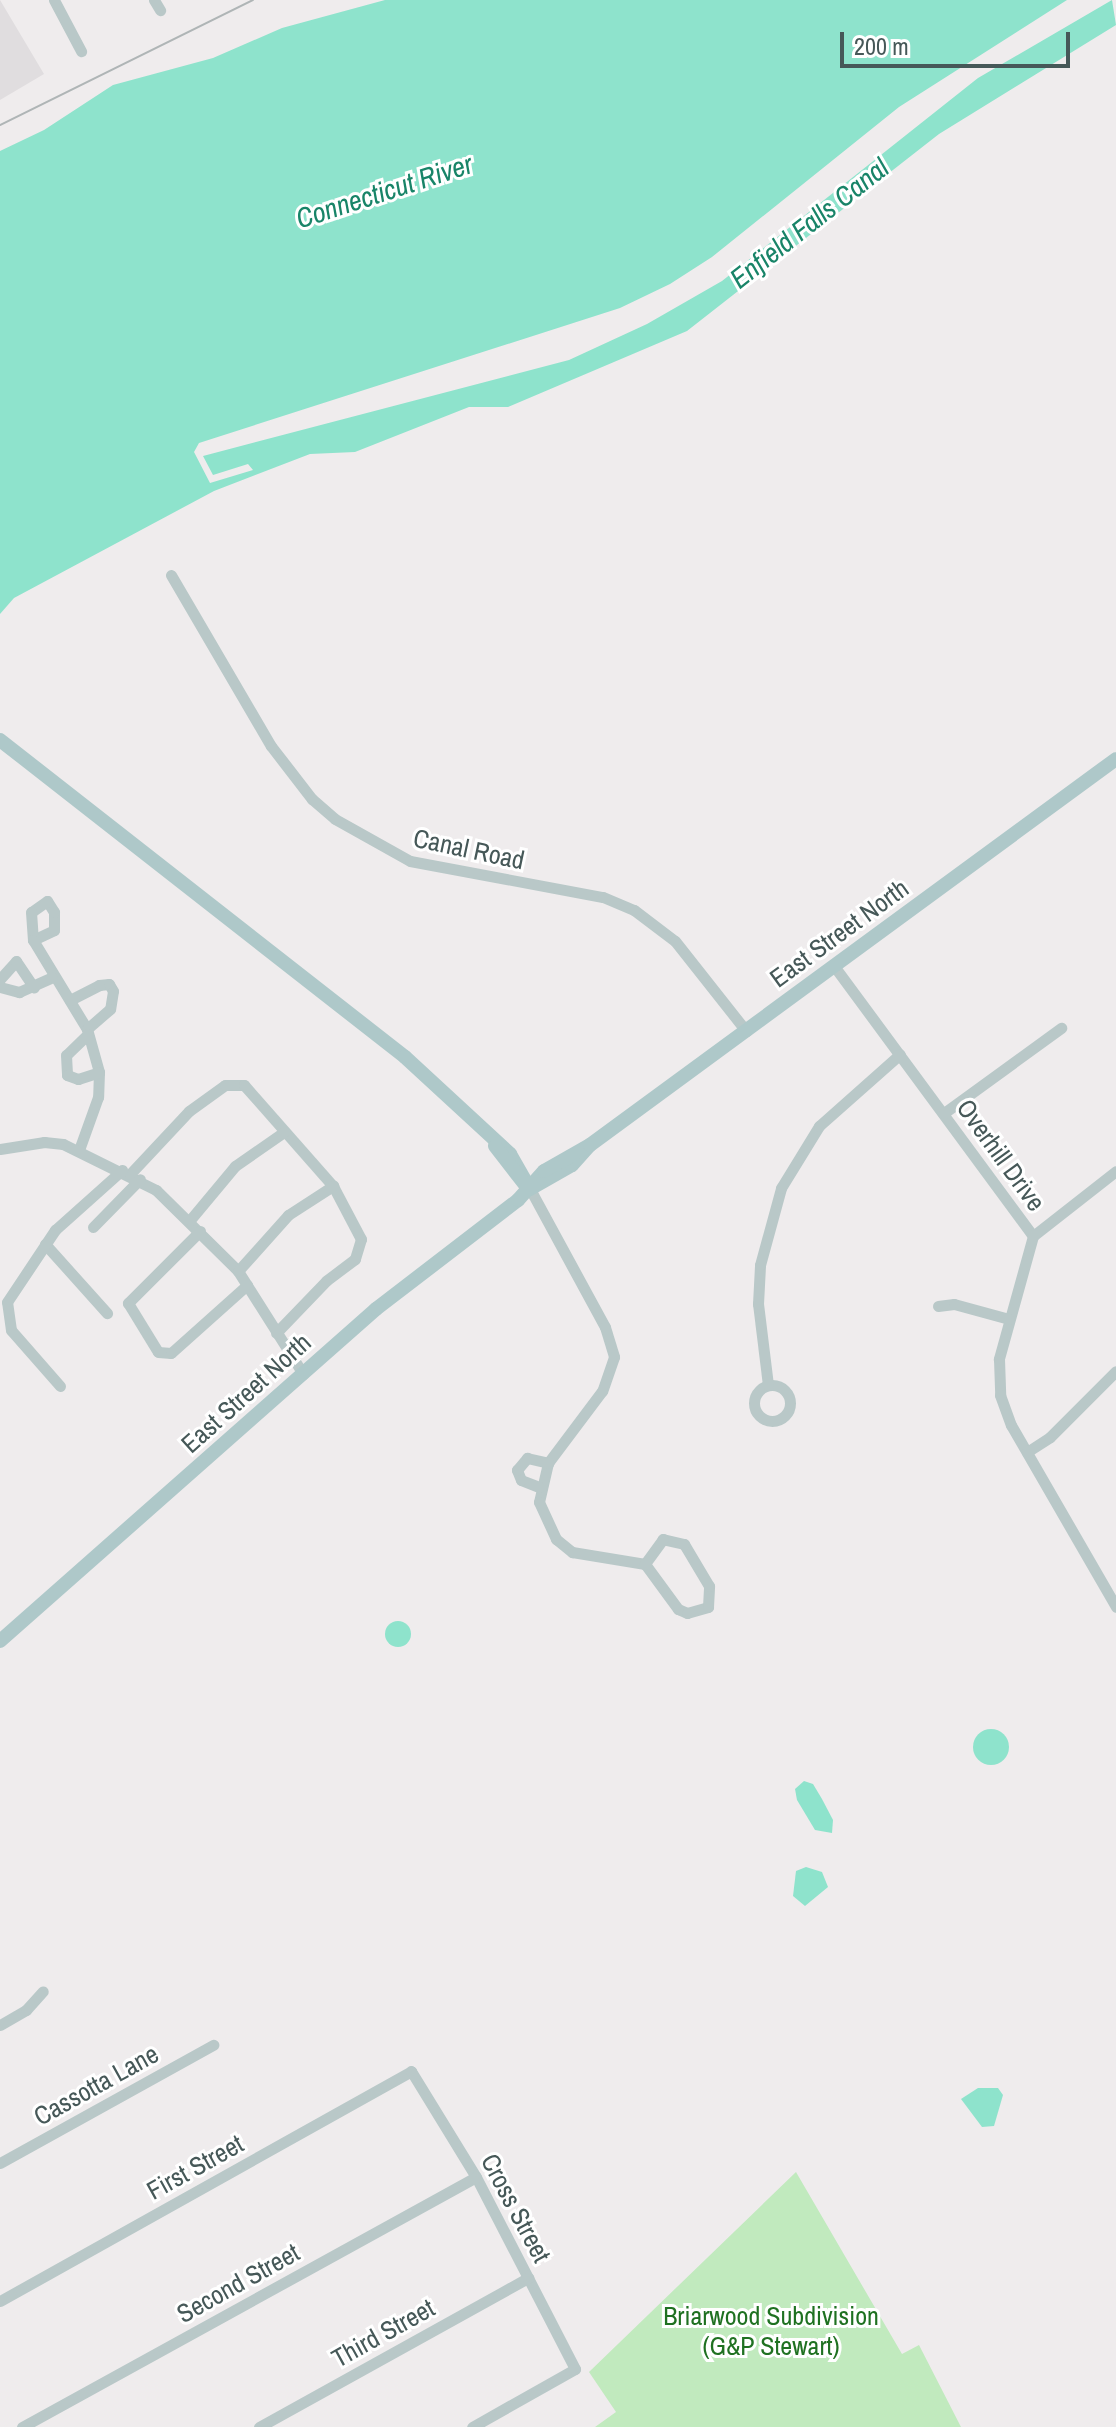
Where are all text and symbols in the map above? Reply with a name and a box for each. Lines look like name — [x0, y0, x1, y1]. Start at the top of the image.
scale bar — [844, 16, 1074, 66]
text: 200 m — [854, 30, 909, 62]
water label: Connecticut River — [291, 147, 477, 235]
water label: Enfield Falls Canal — [723, 151, 895, 295]
street label: Canal Road — [411, 822, 527, 876]
street label: East Street North — [764, 872, 914, 994]
street label: Overhill Drive — [950, 1093, 1052, 1217]
street label: East Street North — [175, 1327, 317, 1459]
street label: Cassotta Lane — [28, 2038, 164, 2132]
street label: First Street — [141, 2128, 249, 2206]
street label: Cross Street — [474, 2148, 558, 2268]
street label: Second Street — [171, 2237, 305, 2329]
street label: Third Street — [326, 2292, 440, 2374]
park label: Briarwood Subdivision (G&P Stewart) — [663, 2300, 879, 2362]

